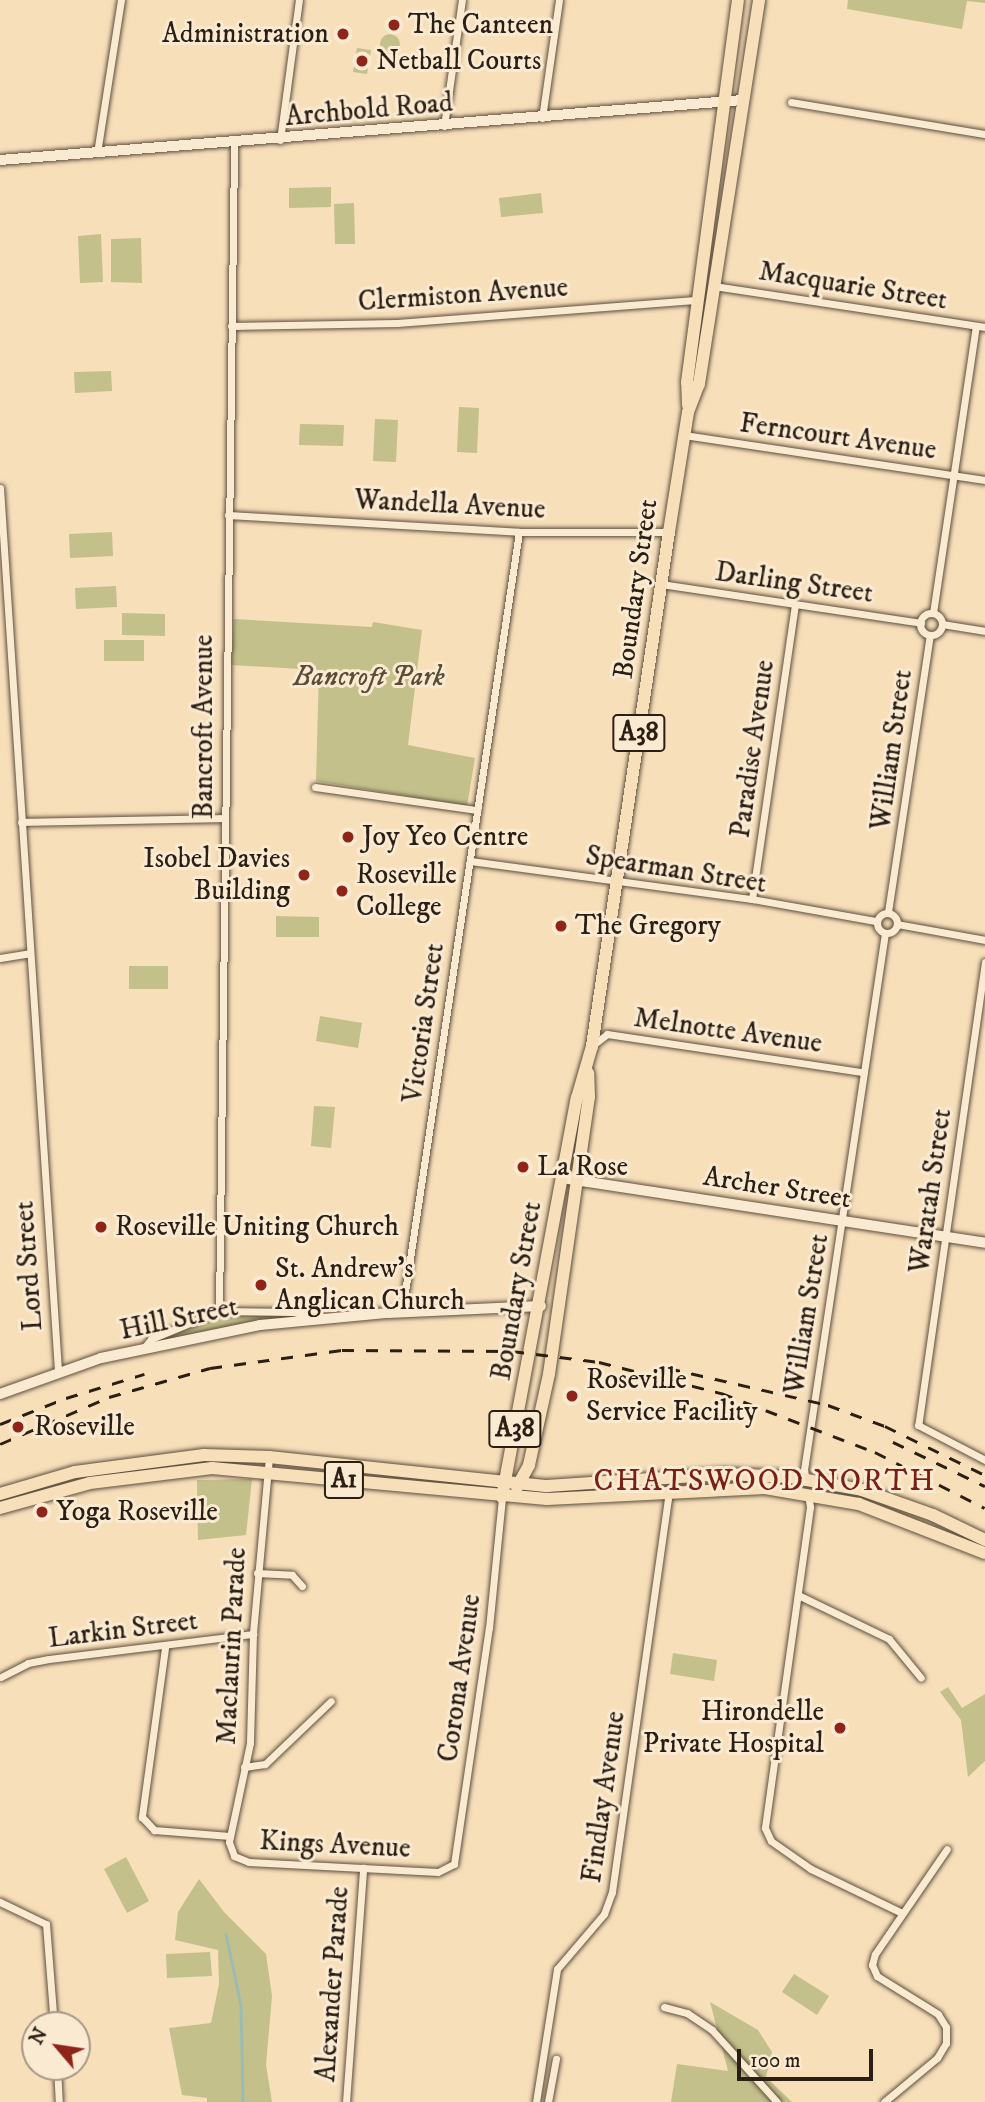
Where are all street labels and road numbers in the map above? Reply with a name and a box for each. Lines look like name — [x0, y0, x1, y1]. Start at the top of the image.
street label: Archbold Road — [284, 86, 454, 134]
street label: Macquarie Street — [756, 255, 950, 317]
street label: Clermiston Avenue — [357, 271, 569, 319]
street label: Ferncourt Avenue — [737, 407, 939, 467]
street label: Wandella Avenue — [354, 483, 546, 527]
street label: Boundary Street — [607, 497, 665, 681]
street label: Darling Street — [713, 555, 875, 611]
street label: Bancroft Avenue — [187, 635, 221, 819]
street label: Paradise Avenue — [724, 658, 782, 840]
street label: William Street — [864, 667, 920, 833]
road number: A38 — [611, 710, 667, 755]
street label: Spearman Street — [583, 839, 769, 901]
street label: Victoria Street — [396, 941, 452, 1105]
street label: Melnotte Avenue — [632, 1001, 824, 1061]
street label: Waratah Street — [903, 1106, 959, 1276]
street label: Archer Street — [701, 1160, 853, 1216]
street label: Boundary Street — [485, 1199, 549, 1383]
street label: Lord Street — [8, 1200, 50, 1332]
street label: William Street — [778, 1231, 836, 1397]
street label: Hill Street — [117, 1290, 241, 1348]
road number: A38 — [487, 1406, 543, 1452]
road number: A1 — [323, 1457, 365, 1502]
street label: Maclaurin Parade — [210, 1546, 254, 1746]
street label: Corona Avenue — [432, 1592, 488, 1764]
street label: Larkin Street — [46, 1604, 200, 1656]
street label: Findlay Avenue — [575, 1709, 633, 1885]
street label: Kings Avenue — [259, 1824, 411, 1866]
street label: Alexander Parade — [309, 1885, 357, 2083]

